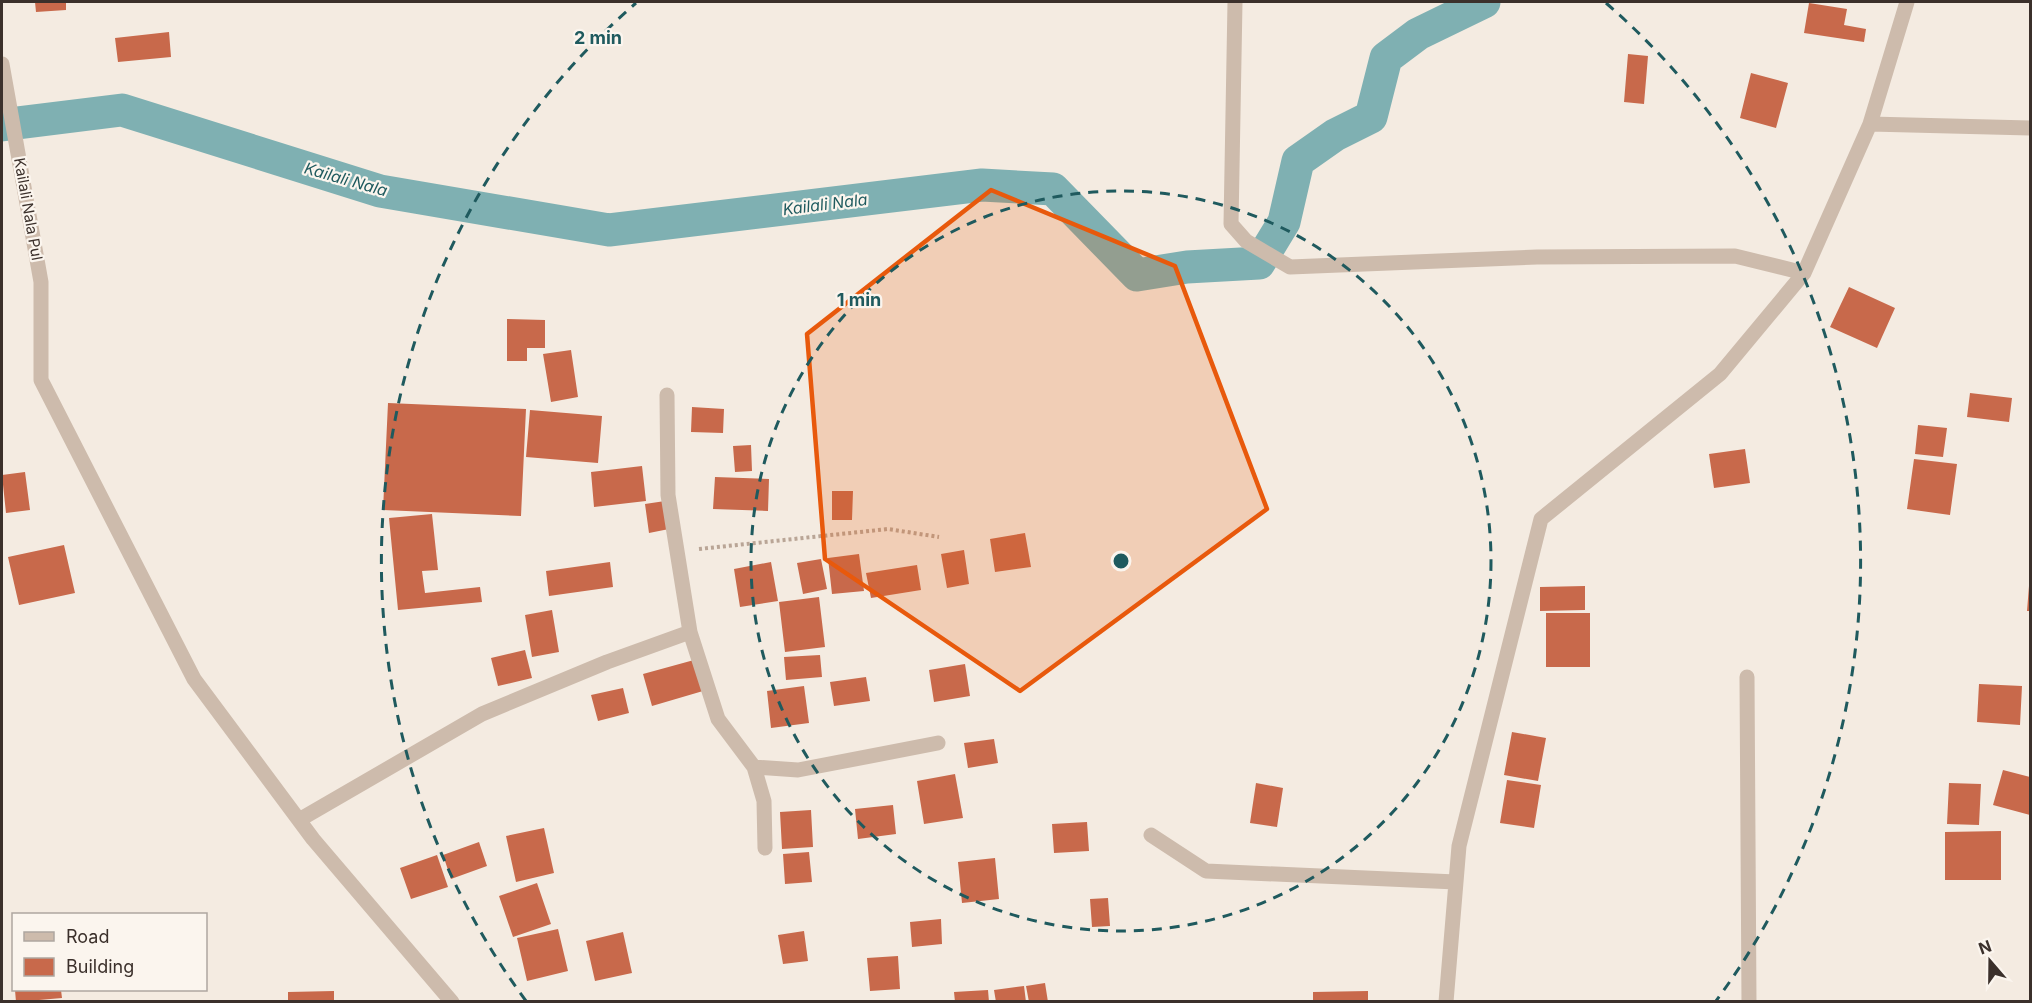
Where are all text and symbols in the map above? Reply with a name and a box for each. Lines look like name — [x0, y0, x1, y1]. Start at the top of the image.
text: 2 min — [574, 27, 622, 48]
street label: Kailali Nala Pul — [10, 156, 47, 262]
water label: Kailali Nala — [302, 158, 390, 200]
water label: Kailali Nala — [781, 189, 869, 219]
text: 1 min — [837, 289, 881, 310]
centre of rings — [1111, 551, 1131, 571]
legend — [12, 913, 207, 991]
text: Road — [66, 926, 109, 947]
north arrow — [1960, 931, 2020, 991]
text: N — [1976, 935, 1994, 958]
text: Building — [66, 956, 134, 977]

